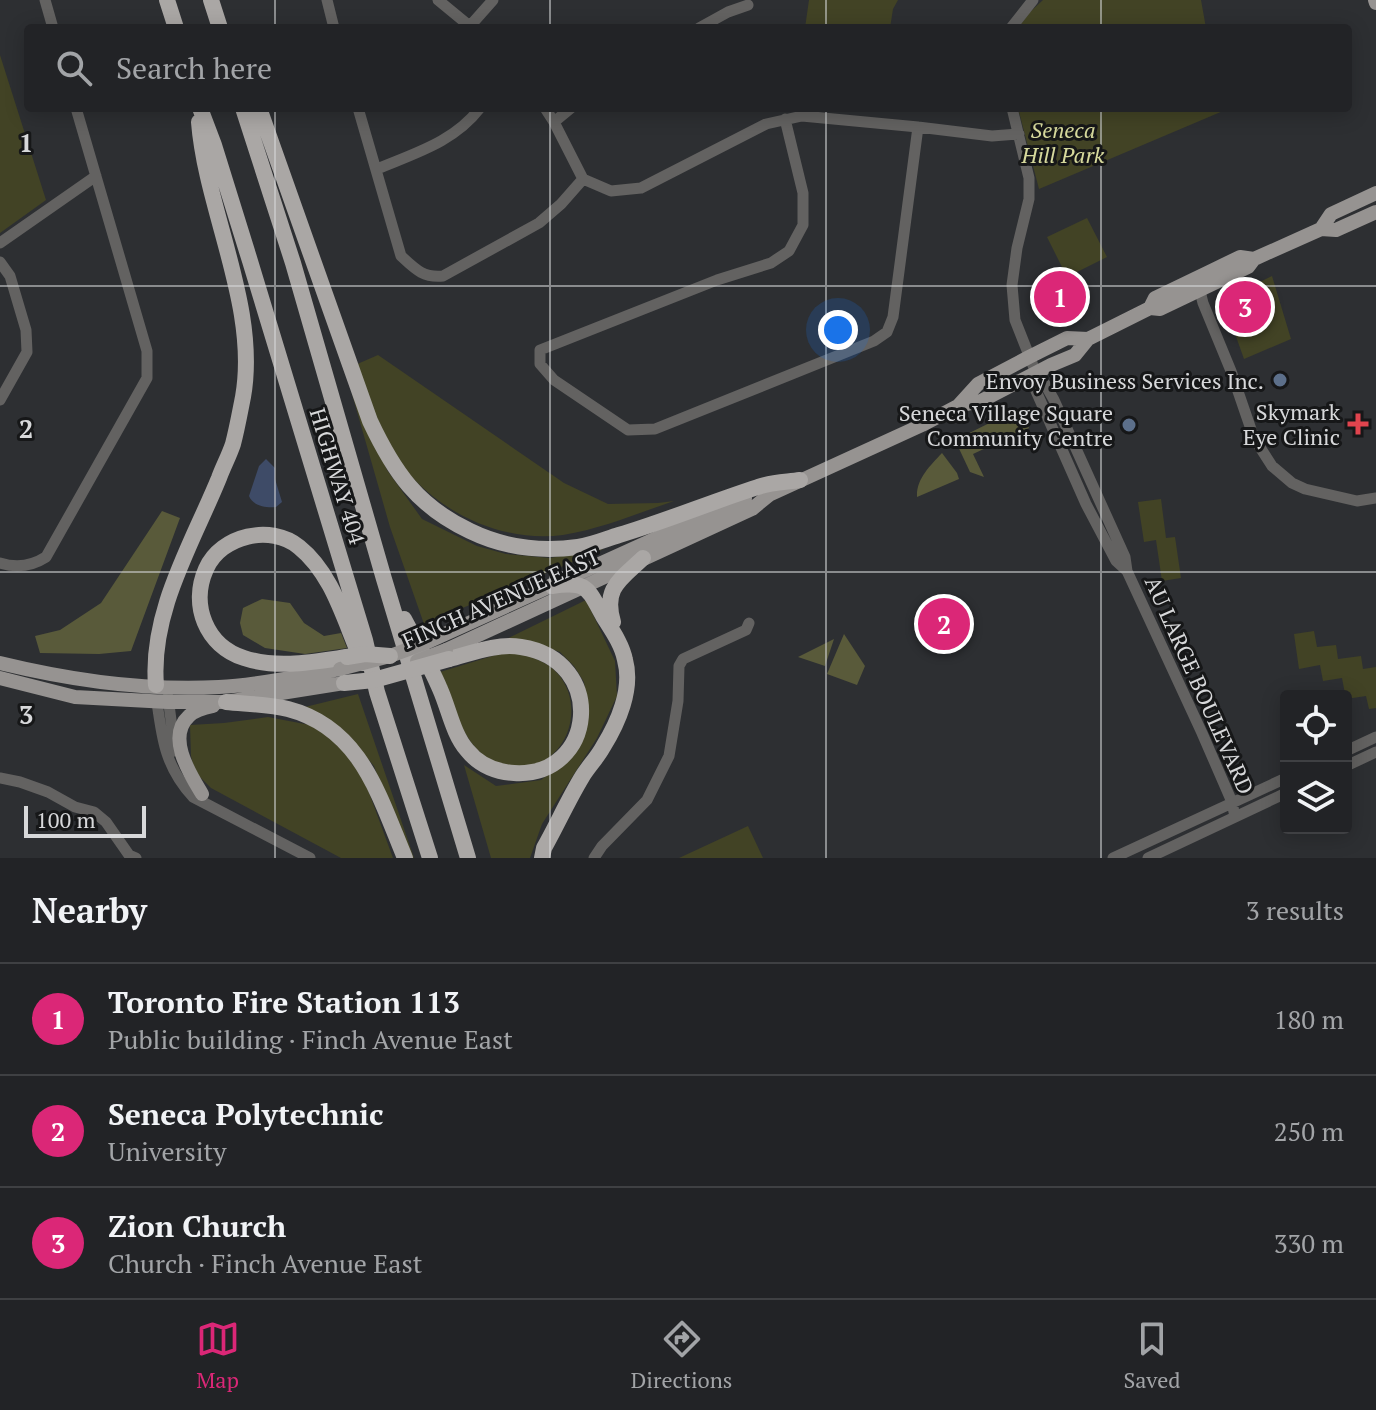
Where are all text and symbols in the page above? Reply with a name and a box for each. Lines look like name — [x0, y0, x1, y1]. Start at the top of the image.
search box — [24, 24, 1352, 112]
icon: search — [52, 46, 96, 90]
text: Search here — [116, 48, 272, 88]
park label: Seneca Hill Park — [1021, 115, 1105, 169]
text: 1 — [19, 125, 33, 159]
pin: 1 — [1034, 267, 1086, 327]
pin: 3 — [1219, 277, 1271, 337]
your location — [818, 310, 858, 350]
place label: Envoy Business Services Inc. — [986, 366, 1264, 395]
marker: Envoy Business Services Inc. — [1271, 371, 1289, 389]
place label: Skymark Eye Clinic — [1243, 397, 1341, 451]
place label: Seneca Village Square Community Centre — [899, 398, 1113, 452]
street label: HIGHWAY 404 — [303, 404, 373, 548]
text: 2 — [19, 411, 33, 445]
marker: Skymark Eye Clinic — [1347, 413, 1369, 435]
marker: Seneca Village Square Community Centre — [1120, 416, 1138, 434]
street label: FINCH AVENUE EAST — [397, 541, 605, 655]
street label: AU LARGE BOULEVARD — [1139, 571, 1261, 799]
pin: 2 — [918, 594, 970, 654]
map controls — [1280, 690, 1352, 834]
button: locate — [1280, 690, 1352, 762]
text: 3 — [19, 697, 33, 731]
button: layers — [1280, 762, 1352, 834]
scale bar — [24, 802, 146, 838]
text: 100 m — [36, 805, 96, 834]
text: Nearby — [32, 888, 147, 933]
text: 3 results — [1246, 893, 1344, 927]
text: Toronto Fire Station 113 — [108, 982, 460, 1022]
text: 1 — [51, 1002, 65, 1036]
text: 180 m — [1274, 1002, 1344, 1036]
text: Public building · Finch Avenue East — [108, 1022, 513, 1056]
text: Seneca Polytechnic — [108, 1094, 384, 1134]
text: 2 — [51, 1114, 65, 1148]
text: 250 m — [1274, 1114, 1344, 1148]
text: University — [108, 1134, 226, 1168]
text: Zion Church — [108, 1206, 286, 1246]
text: 3 — [51, 1226, 65, 1260]
text: 330 m — [1274, 1226, 1344, 1260]
text: Church · Finch Avenue East — [108, 1246, 422, 1280]
tab: Map — [196, 1317, 240, 1394]
tab: Directions — [631, 1317, 732, 1394]
tab: Saved — [1123, 1317, 1180, 1394]

